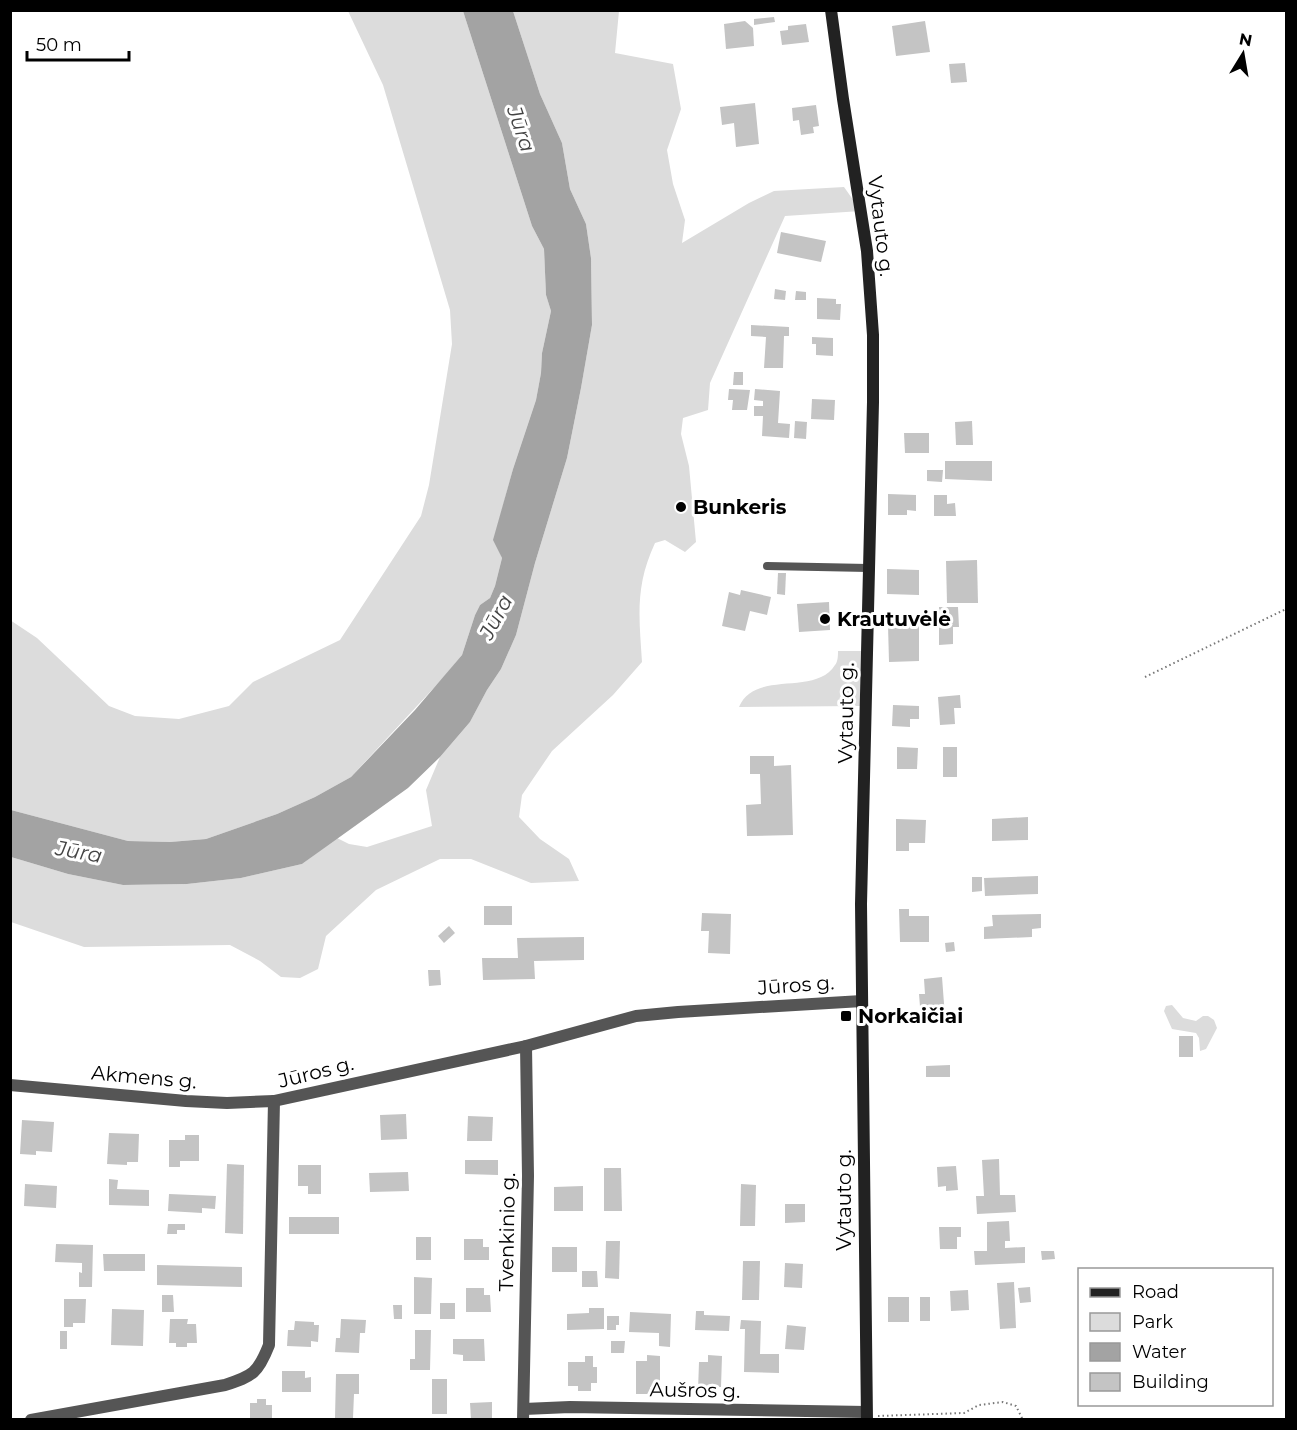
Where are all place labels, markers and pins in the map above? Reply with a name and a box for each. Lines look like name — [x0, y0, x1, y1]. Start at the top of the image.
place label: Bunkeris — [693, 495, 787, 519]
marker: Bunkeris — [674, 500, 688, 514]
place label: Krautuvėlė — [837, 607, 951, 631]
marker: Krautuvėlė — [818, 612, 832, 626]
place label: Norkaičiai — [858, 1004, 963, 1028]
marker: Norkaičiai — [839, 1009, 853, 1023]

